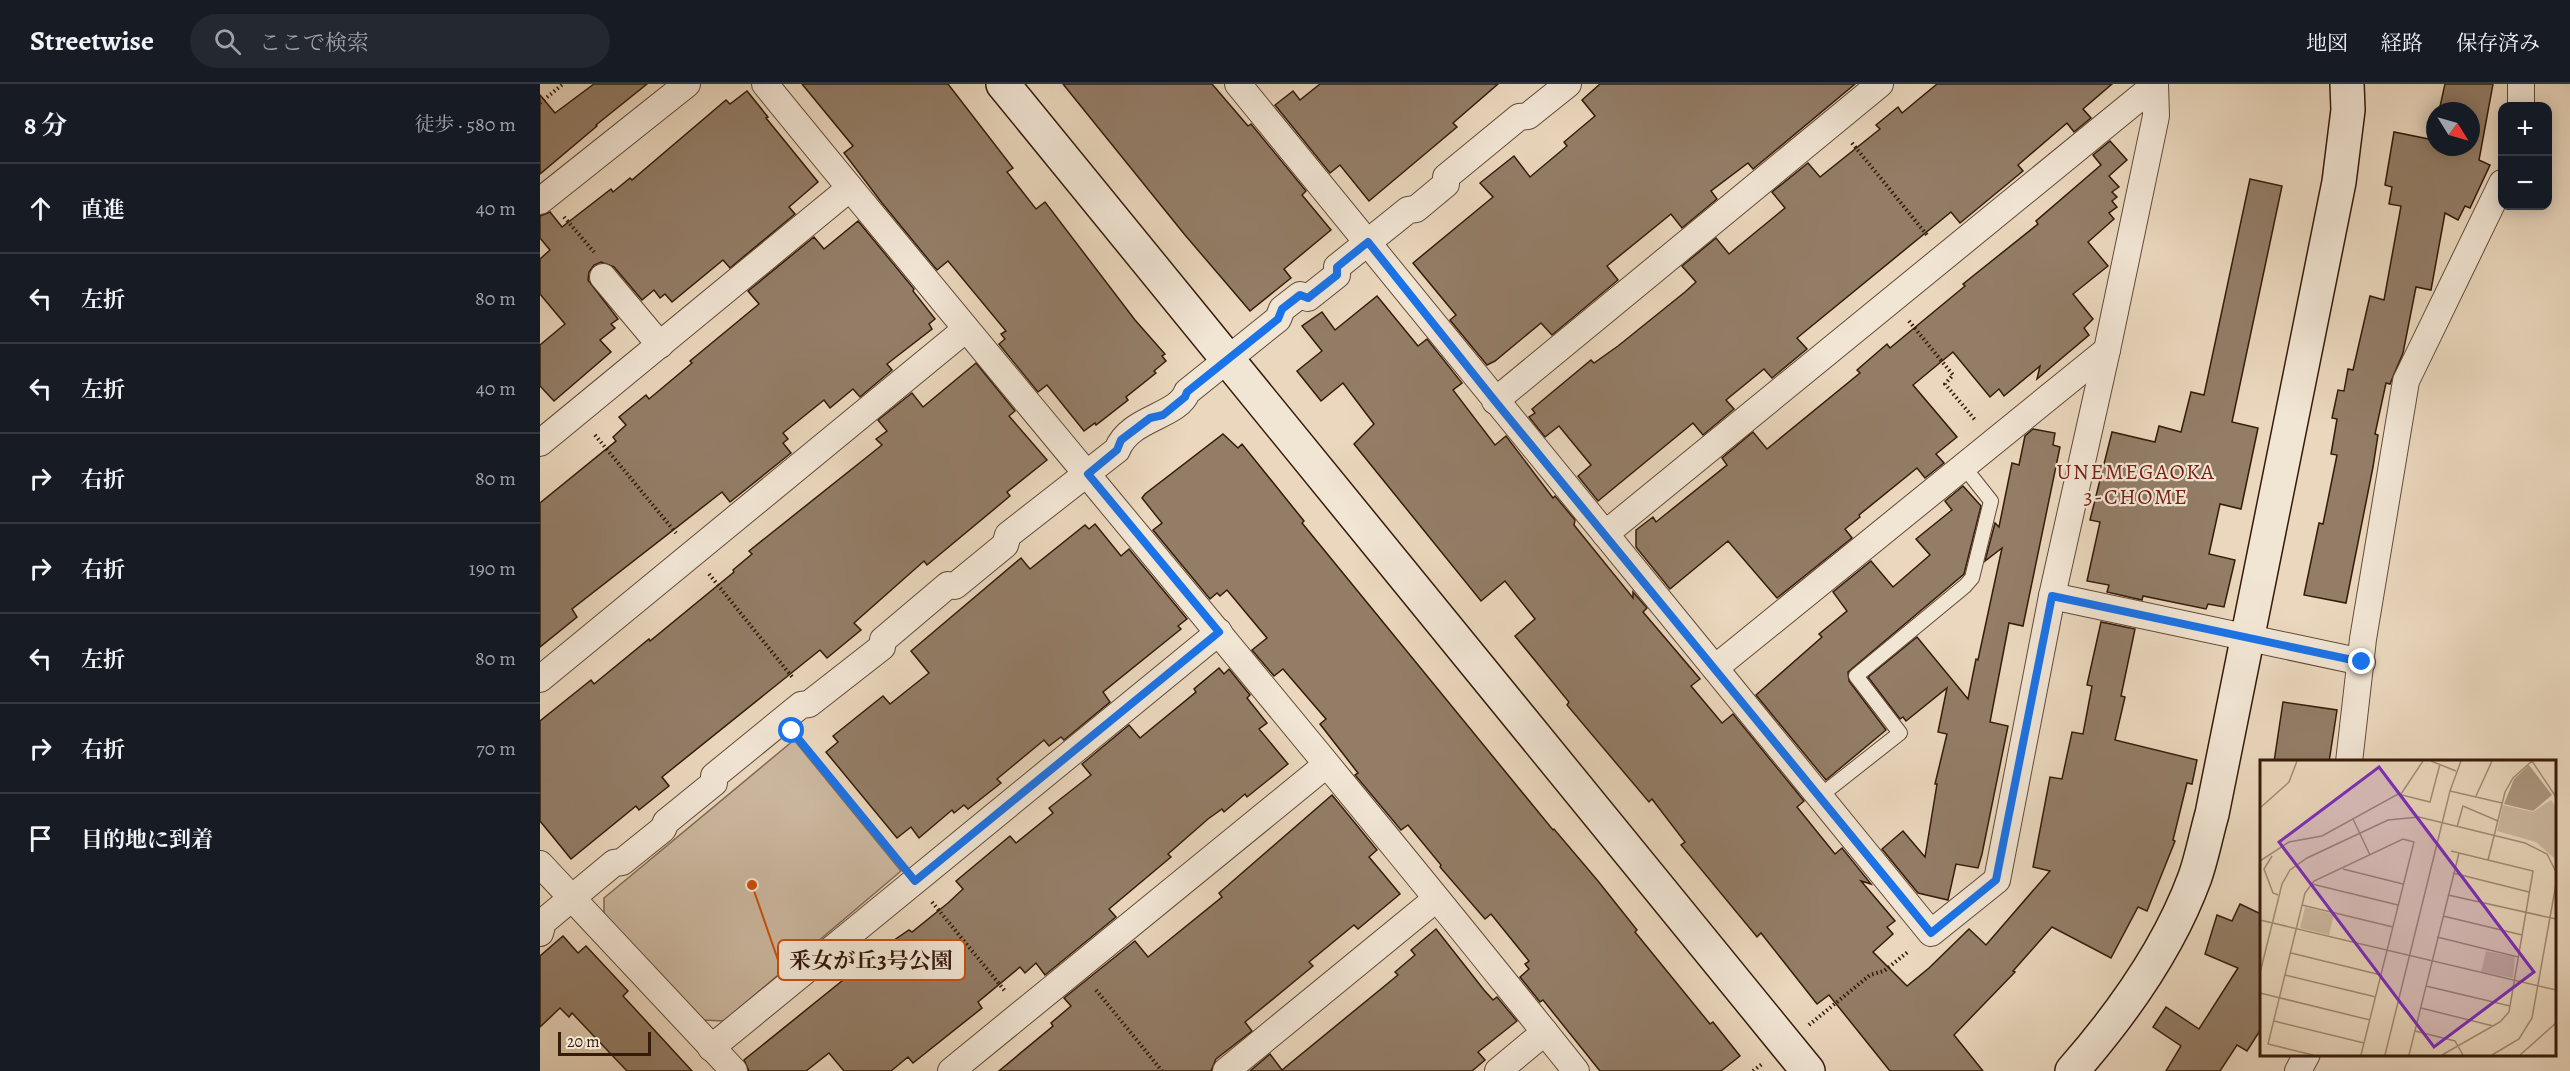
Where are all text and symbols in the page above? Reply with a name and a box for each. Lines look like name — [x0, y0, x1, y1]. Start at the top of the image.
search box — [190, 14, 610, 68]
text: Streetwise — [30, 22, 154, 60]
icon: search — [211, 25, 244, 58]
text: ここで検索 — [259, 28, 369, 58]
text: 地図 — [2306, 29, 2348, 57]
text: 経路 — [2381, 29, 2423, 57]
text: 保存済み — [2456, 29, 2540, 57]
north arrow — [2426, 102, 2480, 156]
map controls — [2498, 102, 2552, 210]
button: + — [2498, 102, 2552, 156]
text: 8 分 — [24, 108, 67, 143]
text: 徒歩 · 580 m — [415, 111, 516, 138]
button: − — [2498, 156, 2552, 210]
icon: ahead — [24, 192, 57, 225]
text: 直進 — [81, 195, 125, 225]
text: 40 m — [476, 195, 516, 222]
icon: left — [24, 282, 57, 315]
text: 左折 — [81, 285, 125, 315]
text: 80 m — [475, 285, 516, 312]
icon: left — [24, 372, 57, 405]
text: 左折 — [81, 375, 125, 405]
text: 40 m — [476, 375, 516, 402]
district label: UNEMEGAOKA 3-CHOME — [2057, 457, 2215, 512]
icon: right — [24, 462, 57, 495]
text: 右折 — [81, 465, 125, 495]
text: 80 m — [475, 465, 516, 492]
icon: right — [24, 552, 57, 585]
text: 右折 — [81, 555, 125, 585]
text: 190 m — [469, 555, 516, 582]
icon: left — [24, 642, 57, 675]
text: 左折 — [81, 645, 125, 675]
text: 80 m — [475, 645, 516, 672]
route end — [2348, 648, 2374, 674]
route start — [778, 717, 804, 743]
icon: right — [24, 732, 57, 765]
text: 右折 — [81, 735, 125, 765]
text: 70 m — [476, 735, 516, 762]
inset map — [2260, 760, 2555, 1056]
icon: arrive — [24, 822, 57, 855]
text: 目的地に到着 — [81, 825, 213, 855]
callout: 釆女が丘3号公園 — [778, 940, 965, 980]
text: 釆女が丘3号公園 — [789, 946, 953, 976]
scale bar — [558, 1029, 651, 1056]
text: 20 m — [567, 1031, 600, 1053]

